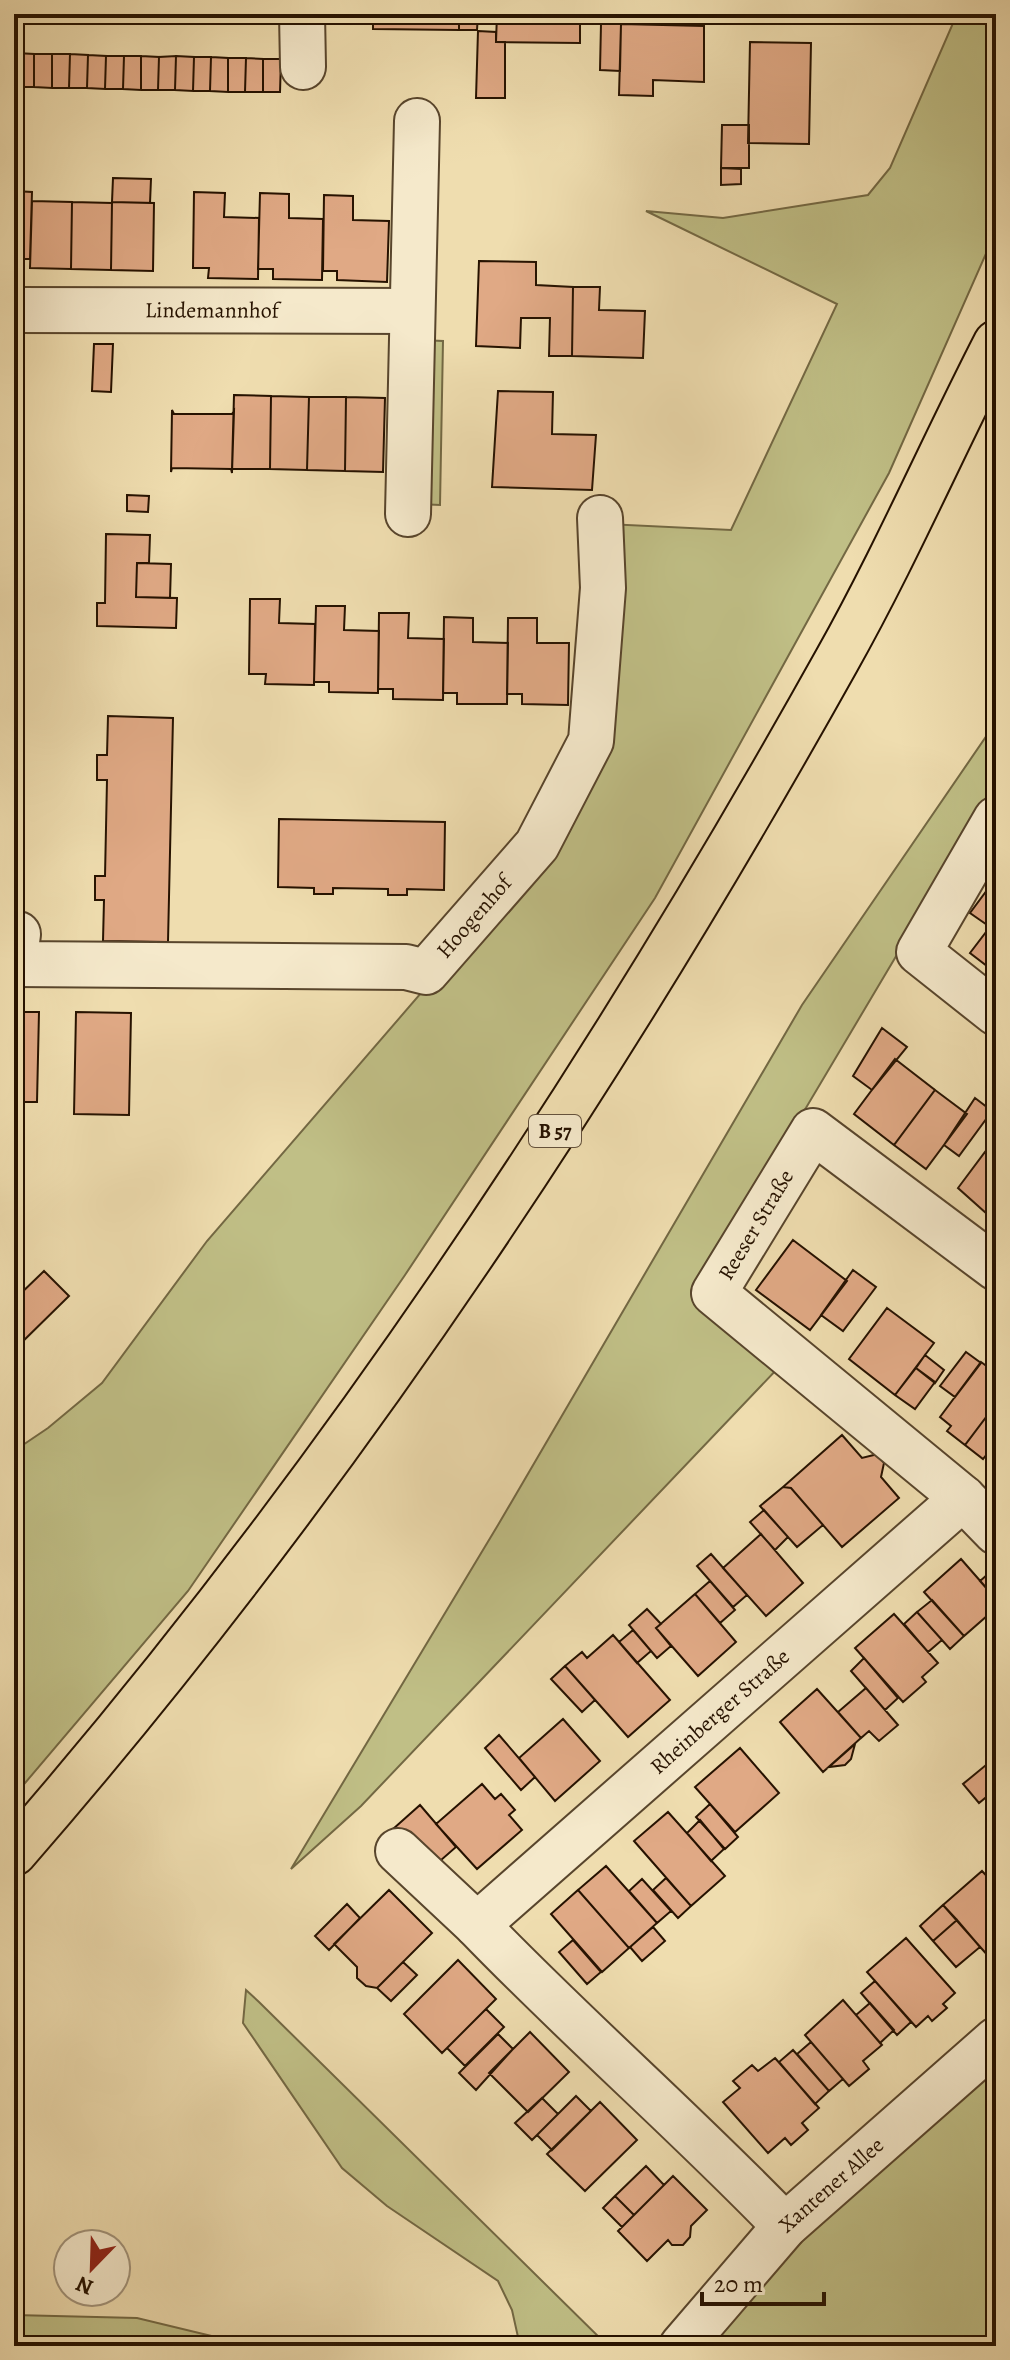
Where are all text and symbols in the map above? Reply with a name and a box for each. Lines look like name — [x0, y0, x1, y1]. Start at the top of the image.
street label: Lindemannhof — [145, 295, 282, 326]
street label: Hoogenhof — [430, 867, 520, 965]
road number: B 57 — [529, 1115, 581, 1147]
street label: Reeser Straße — [711, 1164, 801, 1286]
street label: Rheinberger Straße — [644, 1642, 796, 1781]
street label: Xantener Allee — [772, 2130, 891, 2240]
north arrow — [52, 2228, 132, 2308]
scale bar — [702, 2256, 824, 2306]
text: 20 m — [714, 2268, 763, 2300]
text: N — [71, 2269, 98, 2302]

